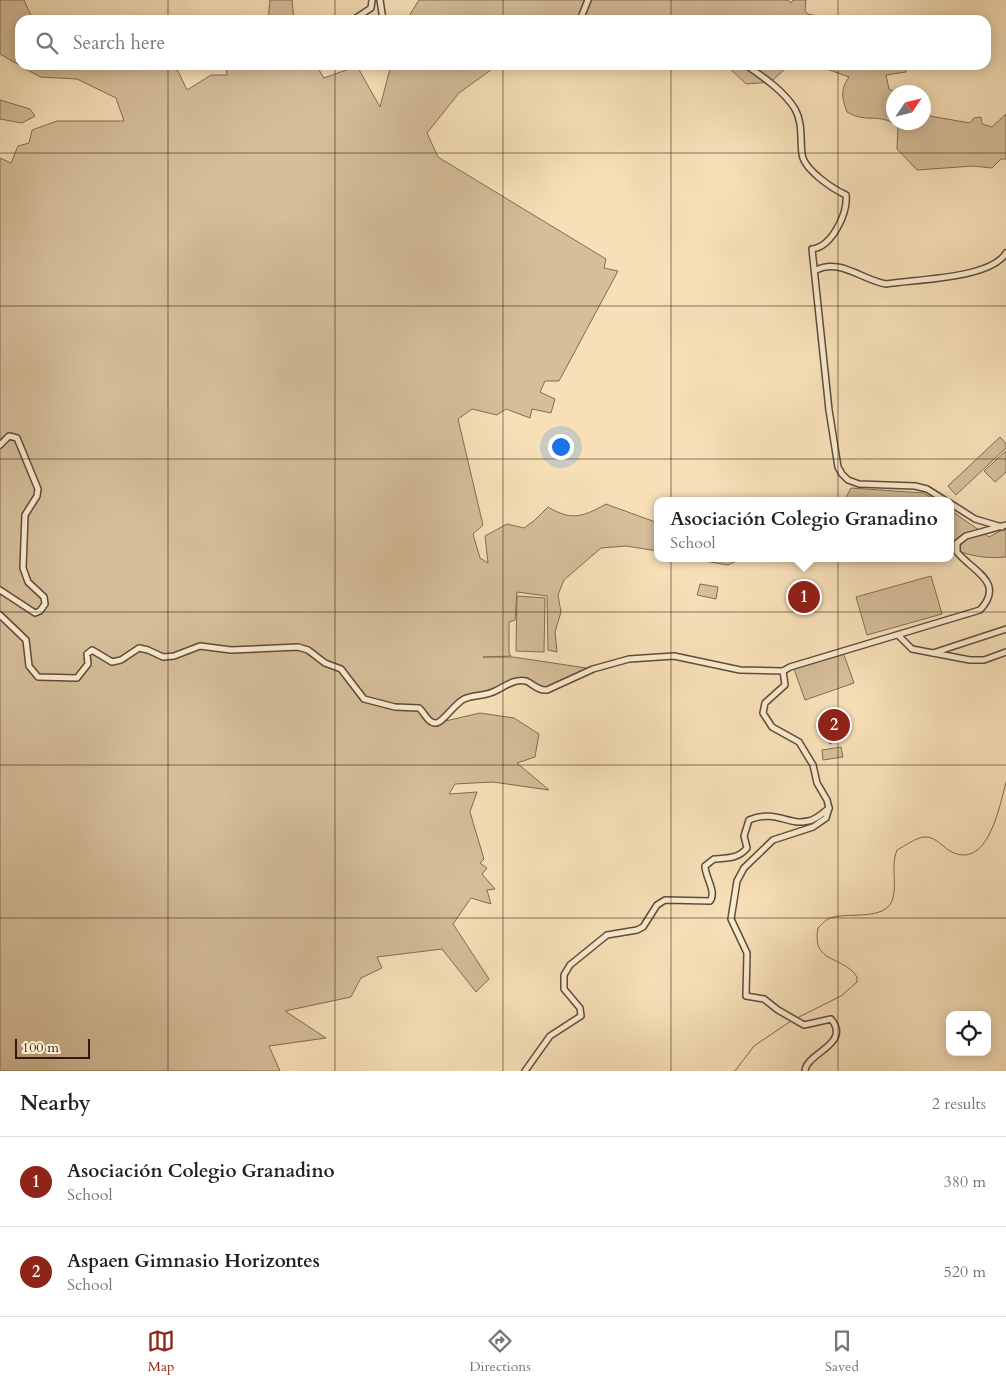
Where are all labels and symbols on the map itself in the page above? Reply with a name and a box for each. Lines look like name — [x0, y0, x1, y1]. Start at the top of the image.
north arrow — [886, 85, 931, 130]
your location — [548, 434, 574, 460]
pin: 1 — [788, 578, 820, 616]
pin: 2 — [818, 706, 850, 744]
scale bar — [15, 1036, 90, 1059]

